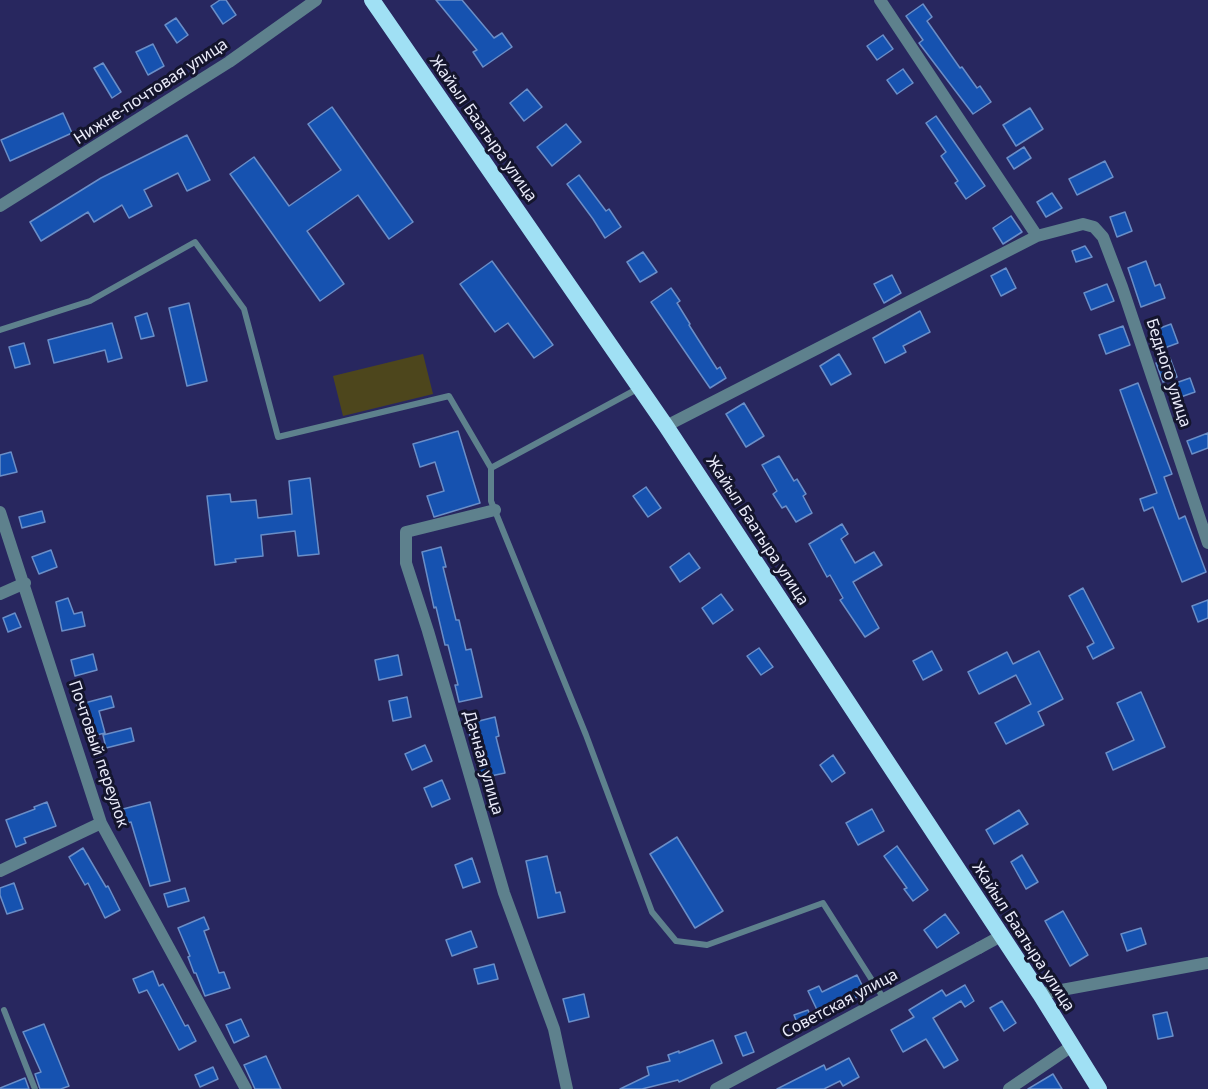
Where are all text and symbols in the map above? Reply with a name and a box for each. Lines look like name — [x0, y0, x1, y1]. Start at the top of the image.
street label: Нижне-почтовая улица — [70, 35, 232, 149]
street label: Жайыл Баатыра улица — [425, 52, 541, 206]
street label: Бедного улица — [1141, 316, 1195, 430]
street label: Жайыл Баатыра улица — [702, 453, 812, 609]
street label: Почтовый переулок — [64, 678, 132, 830]
street label: Дачная улица — [459, 709, 507, 817]
street label: Жайыл Баатыра улица — [968, 859, 1078, 1015]
street label: Советская улица — [779, 965, 901, 1043]

